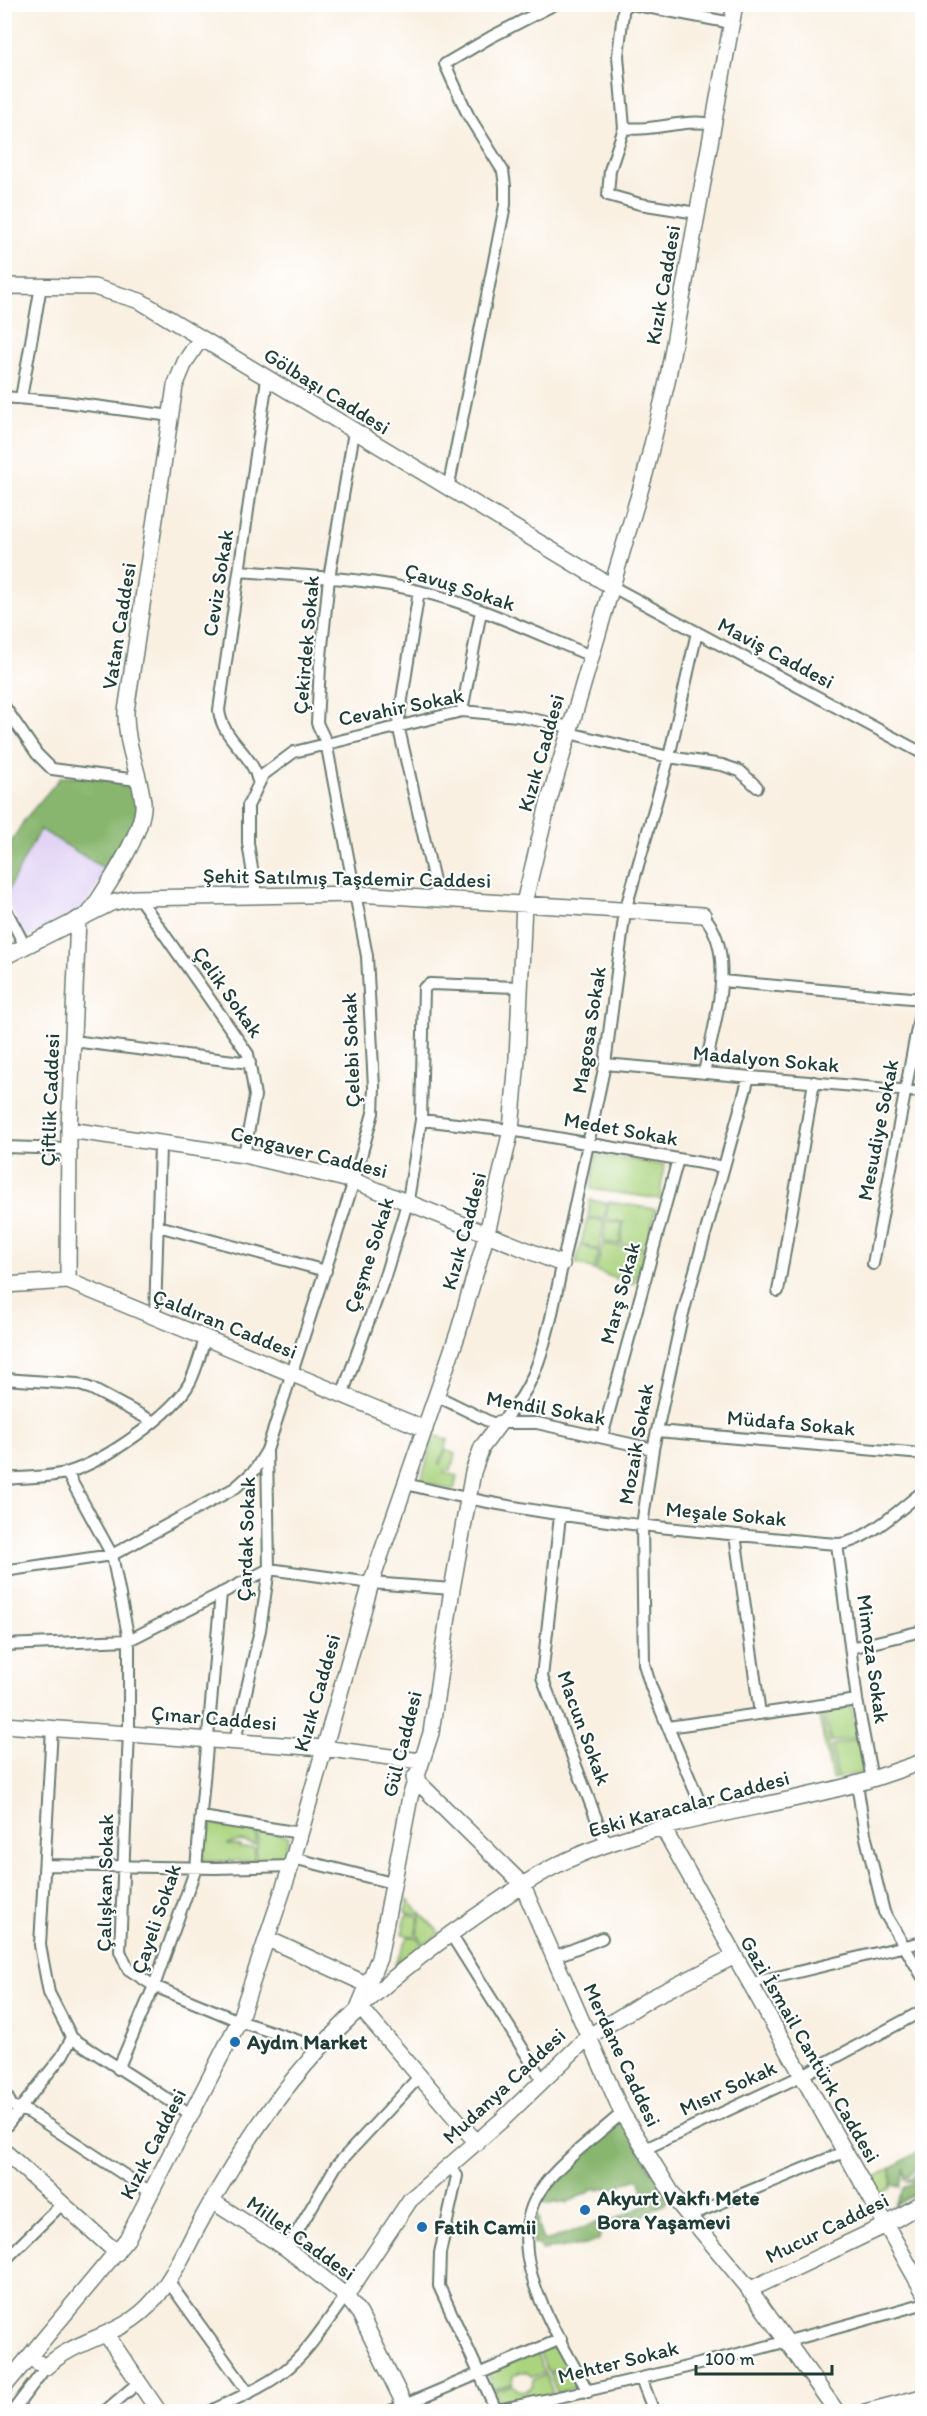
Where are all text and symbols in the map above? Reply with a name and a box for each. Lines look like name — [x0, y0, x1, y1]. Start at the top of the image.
street label: Kızık Caddesi — [640, 223, 685, 347]
street label: Gölbaşı Caddesi — [259, 342, 395, 439]
street label: Ceviz Sokak — [197, 527, 238, 638]
street label: Çavuş Sokak — [402, 557, 519, 616]
street label: Vatan Caddesi — [96, 560, 141, 691]
street label: Çekirdek Sokak — [287, 574, 324, 715]
street label: Maviş Caddesi — [714, 611, 839, 694]
street label: Cevahir Sokak — [336, 682, 466, 731]
street label: Kızık Caddesi — [512, 691, 569, 815]
street label: Şehit Satılmış Taşdemir Caddesi — [203, 862, 491, 893]
street label: Çelik Sokak — [188, 941, 269, 1042]
street label: Magosa Sokak — [566, 964, 611, 1095]
street label: Çelebi Sokak — [336, 992, 365, 1108]
street label: Çiftlik Caddesi — [35, 1033, 64, 1167]
street label: Madalyon Sokak — [692, 1040, 840, 1077]
street label: Mesudiye Sokak — [852, 1057, 904, 1203]
street label: Medet Sokak — [562, 1106, 680, 1151]
street label: Cengaver Caddesi — [228, 1120, 390, 1183]
street label: Kızık Caddesi — [436, 1169, 491, 1293]
street label: Çeşme Sokak — [338, 1194, 399, 1316]
street label: Marş Sokak — [594, 1239, 645, 1347]
street label: Çaldıran Caddesi — [149, 1283, 301, 1364]
street label: Mozaik Sokak — [613, 1381, 658, 1506]
street label: Mendil Sokak — [485, 1385, 608, 1430]
street label: Müdafa Sokak — [726, 1404, 856, 1441]
street label: Çardak Sokak — [231, 1476, 260, 1602]
street label: Meşale Sokak — [664, 1496, 788, 1531]
street label: Mimoza Sokak — [852, 1593, 895, 1725]
street label: Kızık Caddesi — [288, 1631, 345, 1755]
street label: Macun Sokak — [552, 1667, 617, 1789]
street label: Gül Caddesi — [376, 1688, 427, 1800]
street label: Çınar Caddesi — [150, 1700, 278, 1735]
street label: Eski Karacalar Caddesi — [586, 1765, 792, 1842]
street label: Çalışkan Sokak — [91, 1814, 118, 1952]
street label: Çayeli Sokak — [125, 1860, 186, 1977]
street label: Gazi İsmail Cantürk Caddesi — [735, 1931, 886, 2167]
street label: Merdane Caddesi — [578, 1979, 667, 2130]
street label: Mudanya Caddesi — [437, 2022, 570, 2149]
place label: Aydın Market — [246, 2029, 367, 2055]
marker: Aydın Market — [228, 2035, 242, 2049]
street label: Mısır Sokak — [675, 2054, 780, 2121]
street label: Kızık Caddesi — [114, 2084, 191, 2203]
place label: Akyurt Vakfı Mete Bora Yaşamevi — [596, 2185, 760, 2235]
street label: Mucur Caddesi — [761, 2187, 893, 2268]
street label: Millet Caddesi — [242, 2190, 361, 2285]
marker: Akyurt Vakfı Mete Bora Yaşamevi — [578, 2203, 592, 2217]
place label: Fatih Camii — [434, 2214, 536, 2239]
marker: Fatih Camii — [415, 2220, 429, 2234]
street label: Mehter Sokak — [555, 2334, 681, 2389]
scale bar — [696, 2338, 832, 2376]
text: 100 m — [705, 2348, 755, 2370]

